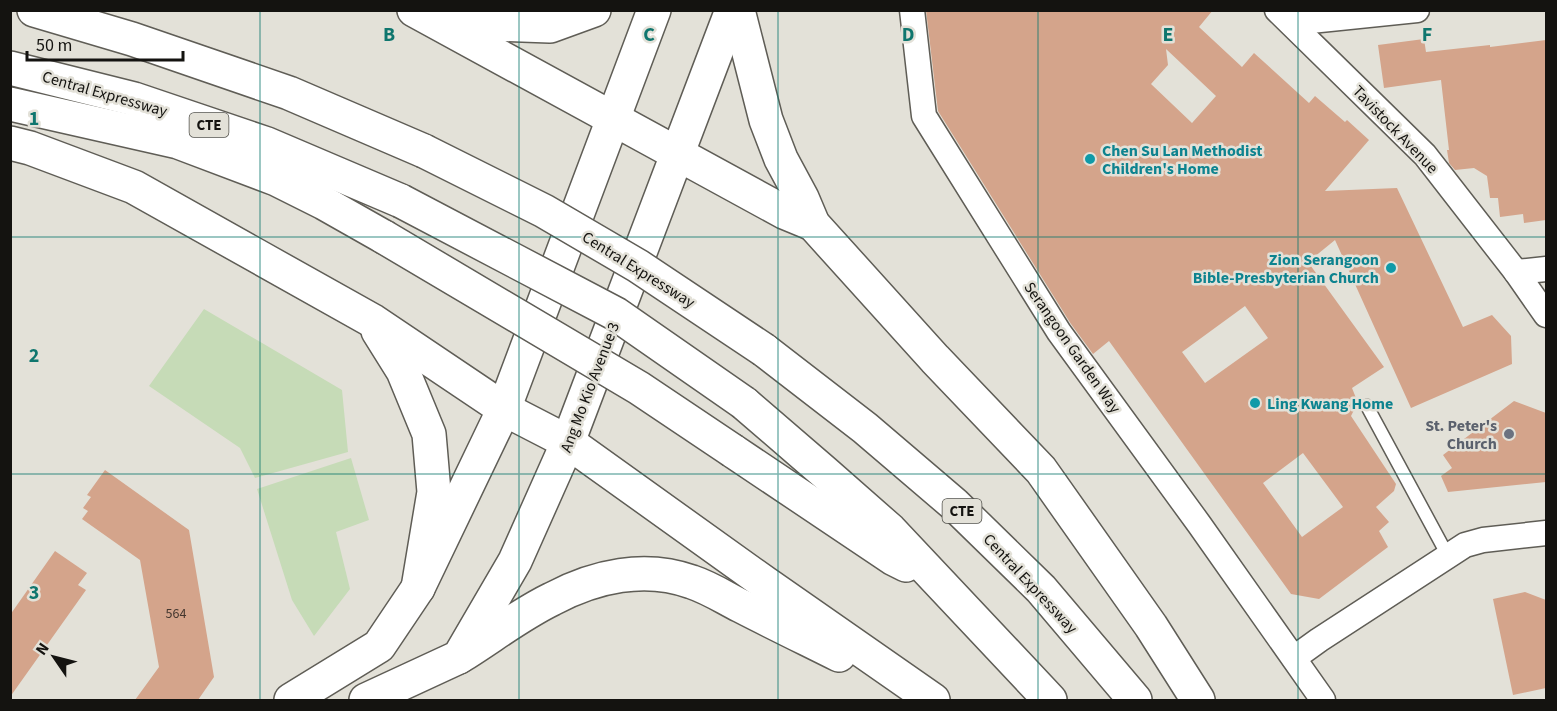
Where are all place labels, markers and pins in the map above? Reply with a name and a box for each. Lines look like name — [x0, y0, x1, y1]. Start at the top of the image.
place label: Chen Su Lan Methodist Children's Home — [1102, 140, 1262, 180]
marker: Chen Su Lan Methodist Children's Home — [1083, 152, 1097, 166]
place label: Zion Serangoon Bible-Presbyterian Church — [1193, 249, 1379, 289]
marker: Zion Serangoon Bible-Presbyterian Church — [1384, 261, 1398, 275]
place label: Ling Kwang Home — [1267, 393, 1393, 415]
marker: Ling Kwang Home — [1248, 396, 1262, 410]
place label: St. Peter's Church — [1425, 415, 1497, 455]
marker: St. Peter's Church — [1502, 427, 1516, 441]

